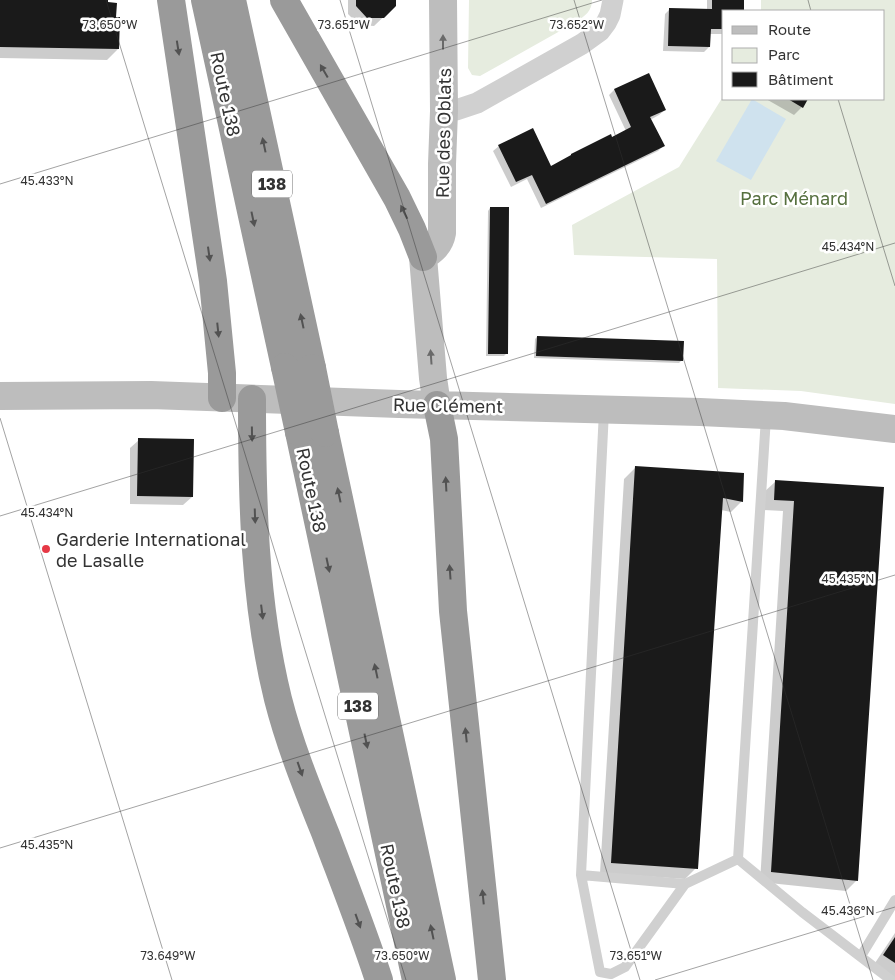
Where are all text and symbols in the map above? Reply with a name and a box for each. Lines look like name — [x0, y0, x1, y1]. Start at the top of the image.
legend — [722, 10, 885, 100]
text: 73.650°W — [83, 17, 138, 32]
text: 73.651°W — [318, 17, 371, 32]
text: 73.652°W — [550, 17, 605, 32]
text: Route — [768, 20, 811, 38]
one-way arrow — [439, 33, 447, 49]
one-way arrow — [175, 41, 183, 57]
text: Parc — [768, 45, 800, 63]
street label: Route 138 — [206, 50, 246, 138]
one-way arrow — [320, 64, 329, 78]
street label: Rue des Oblats — [431, 68, 455, 198]
text: Bâtiment — [768, 70, 833, 88]
one-way arrow — [260, 137, 268, 152]
road number: 138 — [252, 170, 292, 198]
text: 45.433°N — [20, 173, 74, 188]
park label: Parc Ménard — [740, 187, 848, 209]
one-way arrow — [400, 205, 408, 220]
one-way arrow — [250, 211, 258, 227]
text: 45.434°N — [822, 239, 874, 254]
one-way arrow — [205, 247, 213, 263]
one-way arrow — [298, 313, 306, 328]
one-way arrow — [214, 322, 222, 338]
one-way arrow — [427, 349, 435, 365]
street label: Rue Clément — [393, 393, 503, 417]
one-way arrow — [249, 426, 257, 442]
street label: Route 138 — [292, 446, 332, 534]
one-way arrow — [441, 476, 449, 492]
one-way arrow — [334, 486, 342, 502]
text: 45.434°N — [21, 505, 73, 520]
one-way arrow — [251, 508, 259, 524]
place label: Garderie International de Lasalle — [56, 528, 246, 571]
marker: Garderie International de Lasalle — [40, 543, 52, 555]
one-way arrow — [324, 558, 332, 573]
one-way arrow — [446, 564, 454, 580]
text: 45.435°N — [822, 571, 874, 586]
one-way arrow — [258, 604, 266, 620]
one-way arrow — [372, 663, 380, 678]
road number: 138 — [338, 692, 378, 719]
one-way arrow — [462, 727, 470, 743]
one-way arrow — [362, 734, 370, 749]
one-way arrow — [296, 762, 304, 777]
text: 45.435°N — [21, 837, 73, 852]
street label: Route 138 — [376, 842, 416, 930]
one-way arrow — [479, 888, 487, 904]
text: 45.436°N — [821, 903, 875, 918]
one-way arrow — [354, 914, 362, 929]
one-way arrow — [428, 924, 436, 940]
text: 73.649°W — [140, 948, 196, 963]
text: 73.650°W — [375, 948, 430, 963]
text: 73.651°W — [610, 948, 663, 963]

